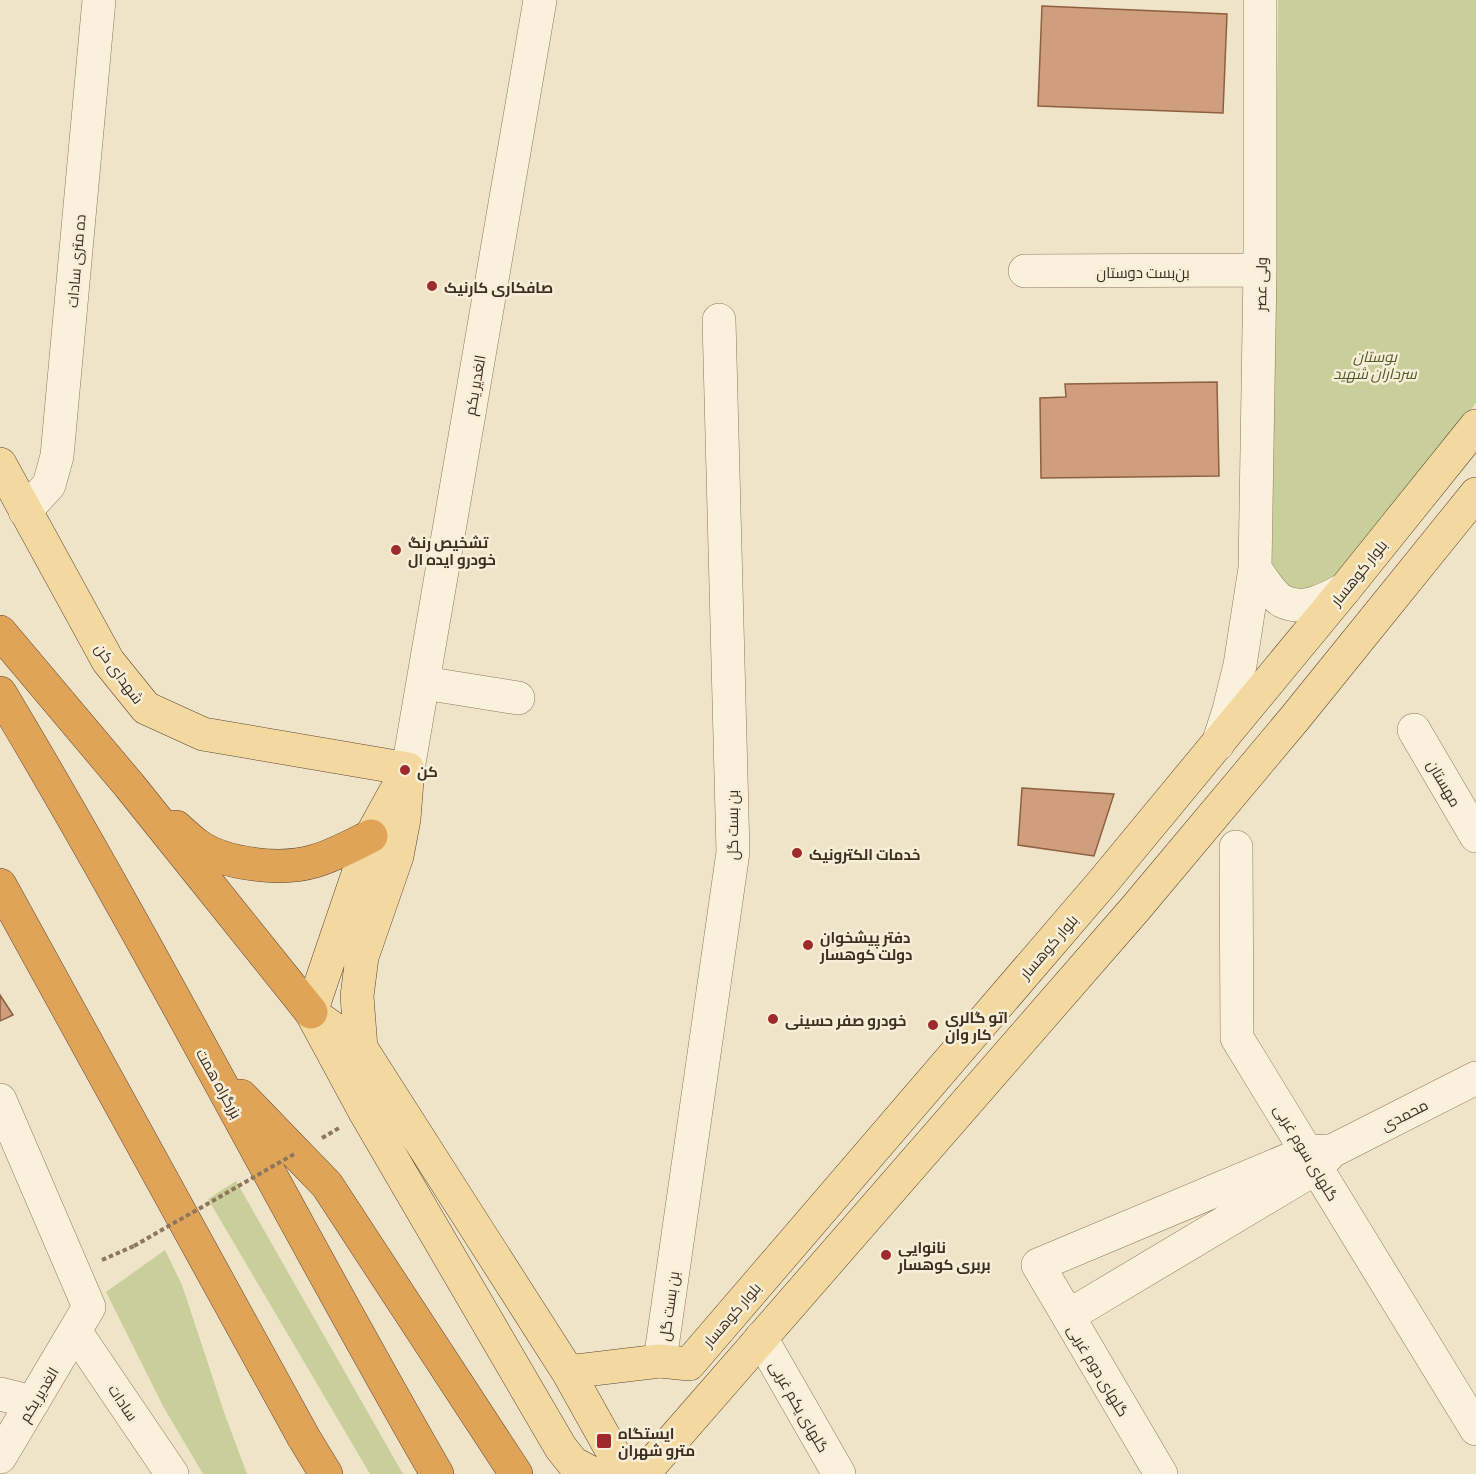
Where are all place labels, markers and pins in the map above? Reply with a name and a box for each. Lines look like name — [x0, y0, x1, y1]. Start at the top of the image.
place label: صافکاری کارنیک — [444, 275, 553, 298]
marker: صافکاری کارنیک — [425, 279, 439, 293]
place label: تشخیص رنگ خودرو ایده ال — [408, 530, 496, 570]
marker: تشخیص رنگ خودرو ایده ال — [389, 543, 403, 557]
place label: کن — [417, 759, 438, 782]
marker: کن — [398, 763, 412, 777]
place label: خدمات الکترونیک — [809, 842, 920, 865]
marker: خدمات الکترونیک — [790, 846, 804, 860]
place label: دفتر پیشخوان دولت کوهسار — [819, 925, 913, 965]
marker: دفتر پیشخوان دولت کوهسار — [801, 938, 815, 952]
place label: اتو گالری کار وان — [945, 1005, 1008, 1045]
place label: خودرو صفر حسینی — [785, 1008, 906, 1031]
marker: خودرو صفر حسینی — [766, 1012, 780, 1026]
marker: اتو گالری کار وان — [926, 1018, 940, 1032]
place label: نانوایی بربری کوهسار — [897, 1235, 991, 1275]
marker: نانوایی بربری کوهسار — [879, 1248, 893, 1262]
place label: ایستگاه مترو شهران — [618, 1421, 695, 1461]
marker: ایستگاه مترو شهران — [595, 1432, 613, 1450]

